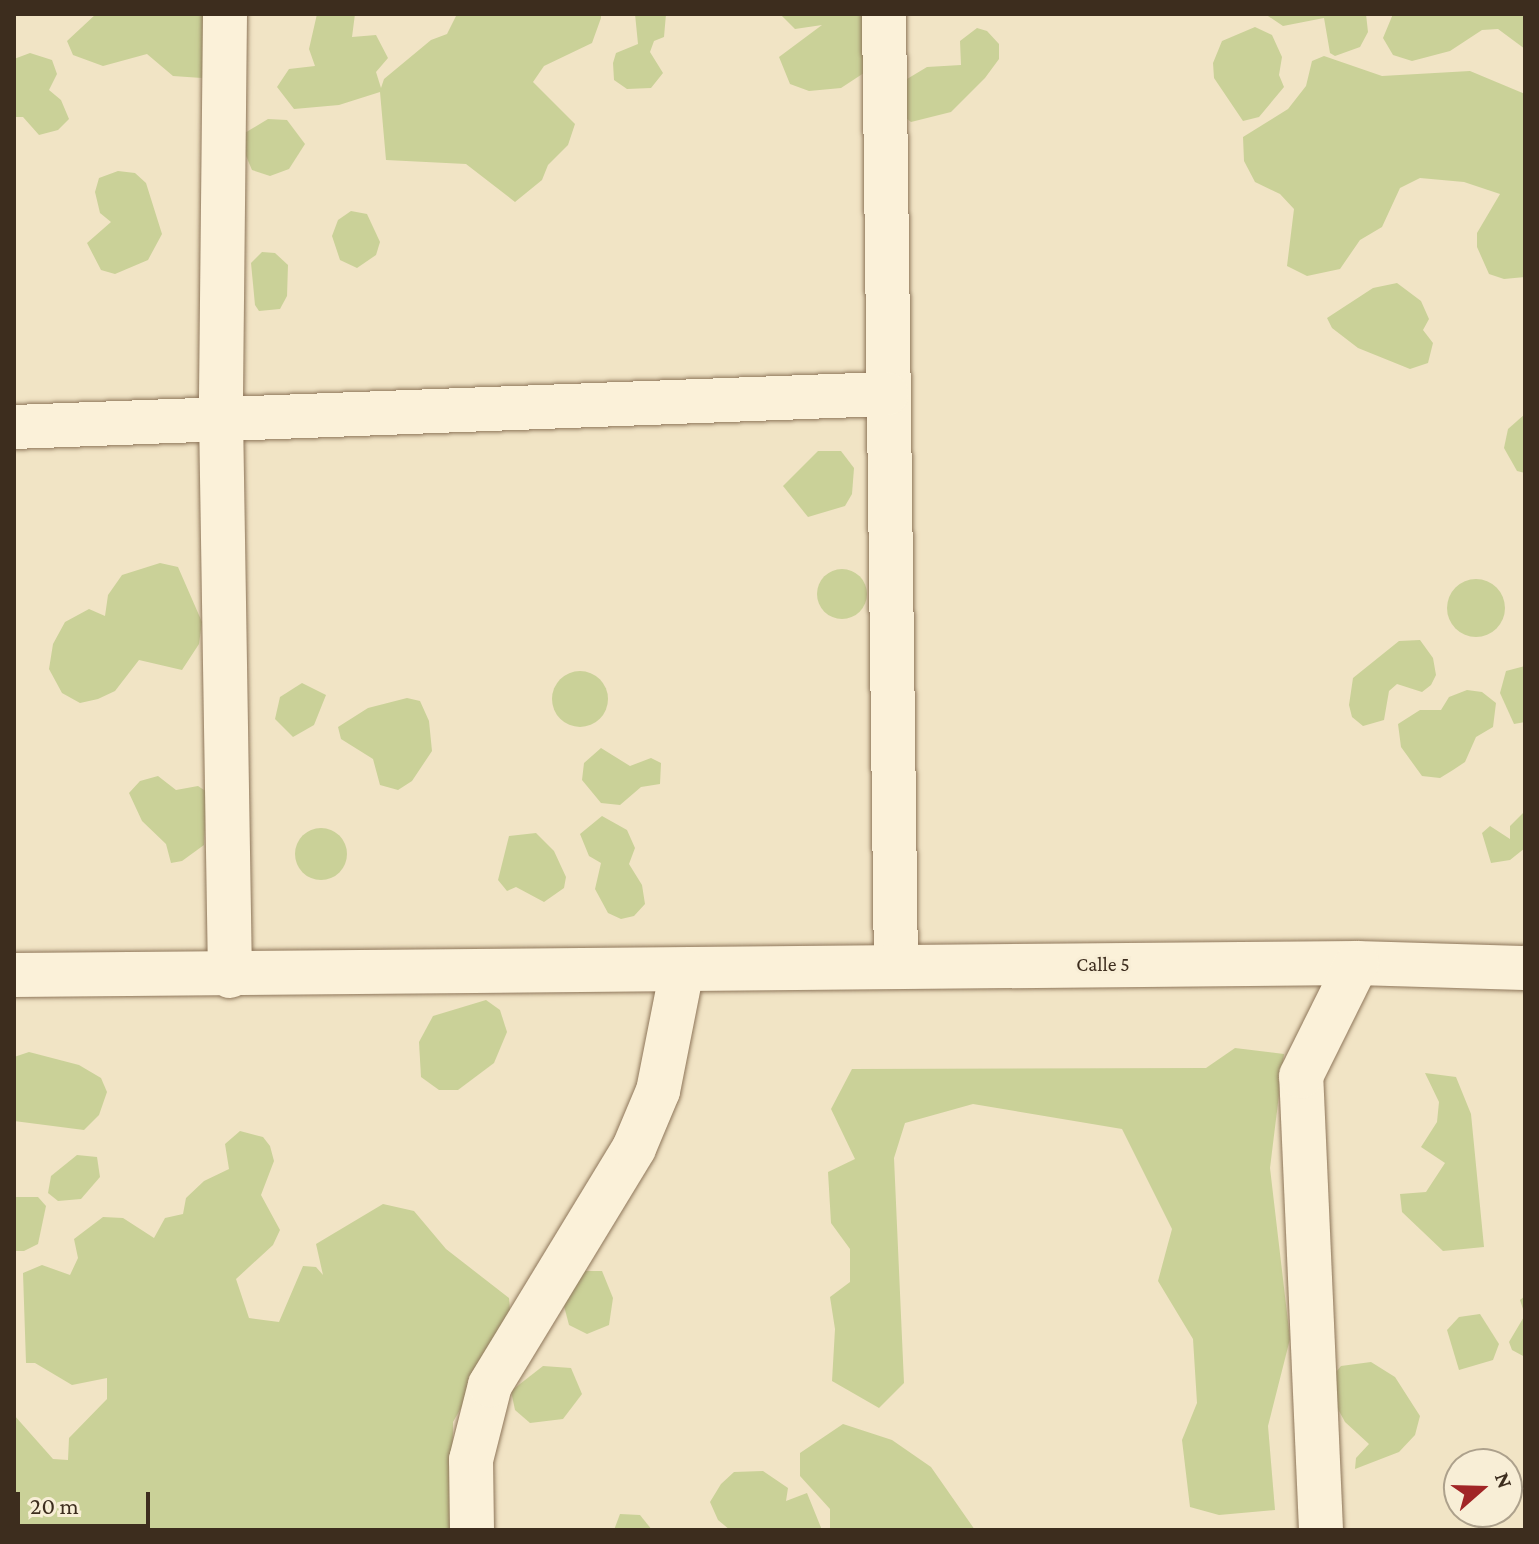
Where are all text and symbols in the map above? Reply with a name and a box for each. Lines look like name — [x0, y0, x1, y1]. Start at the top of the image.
street label: Calle 5 — [1076, 952, 1130, 976]
north arrow — [1443, 1448, 1523, 1528]
text: N — [1490, 1469, 1518, 1492]
scale bar — [20, 1476, 154, 1526]
text: 20 m — [30, 1492, 79, 1519]

